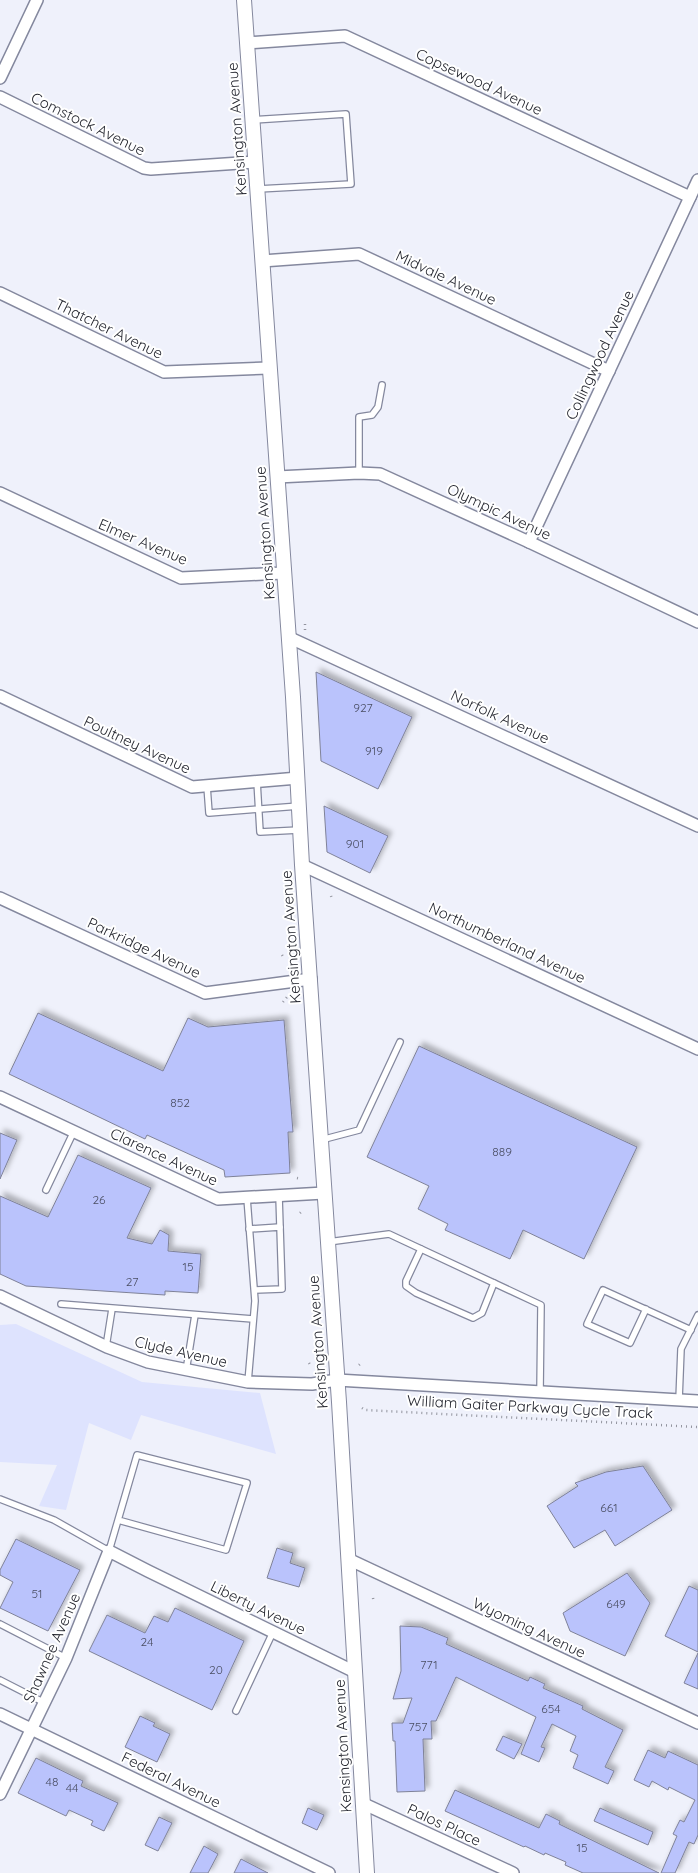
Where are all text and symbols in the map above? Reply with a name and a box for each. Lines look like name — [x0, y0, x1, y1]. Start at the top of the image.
street label: Copsewood Avenue — [413, 44, 545, 119]
street label: Kensington Avenue — [222, 62, 251, 196]
street label: Comstock Avenue — [28, 88, 148, 159]
street label: Midvale Avenue — [393, 246, 500, 309]
street label: Collingwood Avenue — [561, 287, 638, 423]
street label: Thatcher Avenue — [52, 294, 166, 363]
street label: Kensington Avenue — [250, 466, 279, 600]
street label: Olympic Avenue — [444, 479, 554, 544]
street label: Elmer Avenue — [96, 514, 191, 569]
street label: Norfolk Avenue — [448, 685, 553, 748]
house number: 927 — [353, 700, 373, 715]
street label: Poultney Avenue — [81, 711, 194, 778]
house number: 919 — [365, 743, 383, 758]
house number: 901 — [346, 836, 364, 851]
street label: Kensington Avenue — [276, 870, 305, 1004]
street label: Northumberland Avenue — [426, 898, 589, 987]
street label: Parkridge Avenue — [85, 913, 204, 982]
house number: 852 — [170, 1095, 190, 1110]
street label: Clarence Avenue — [107, 1123, 221, 1190]
house number: 889 — [492, 1144, 512, 1159]
house number: 26 — [92, 1192, 106, 1207]
house number: 15 — [183, 1259, 193, 1274]
house number: 27 — [126, 1274, 138, 1289]
street label: Kensington Avenue — [303, 1275, 332, 1409]
street label: Clyde Avenue — [133, 1332, 229, 1371]
street label: William Gaiter Parkway Cycle Track — [407, 1391, 654, 1422]
house number: 661 — [600, 1500, 618, 1515]
street label: Liberty Avenue — [208, 1576, 309, 1639]
house number: 51 — [32, 1586, 42, 1601]
street label: Shawnee Avenue — [19, 1590, 84, 1706]
street label: Wyoming Avenue — [470, 1593, 589, 1662]
house number: 649 — [606, 1596, 626, 1611]
house number: 24 — [141, 1634, 153, 1649]
house number: 771 — [420, 1657, 438, 1672]
house number: 20 — [209, 1662, 223, 1677]
street label: Kensington Avenue — [330, 1679, 355, 1813]
house number: 654 — [541, 1701, 561, 1716]
house number: 757 — [409, 1719, 427, 1734]
street label: Federal Avenue — [119, 1747, 224, 1812]
house number: 48 — [46, 1774, 58, 1789]
house number: 44 — [66, 1780, 78, 1795]
street label: Palos Place — [404, 1799, 484, 1850]
house number: 15 — [577, 1840, 587, 1855]

